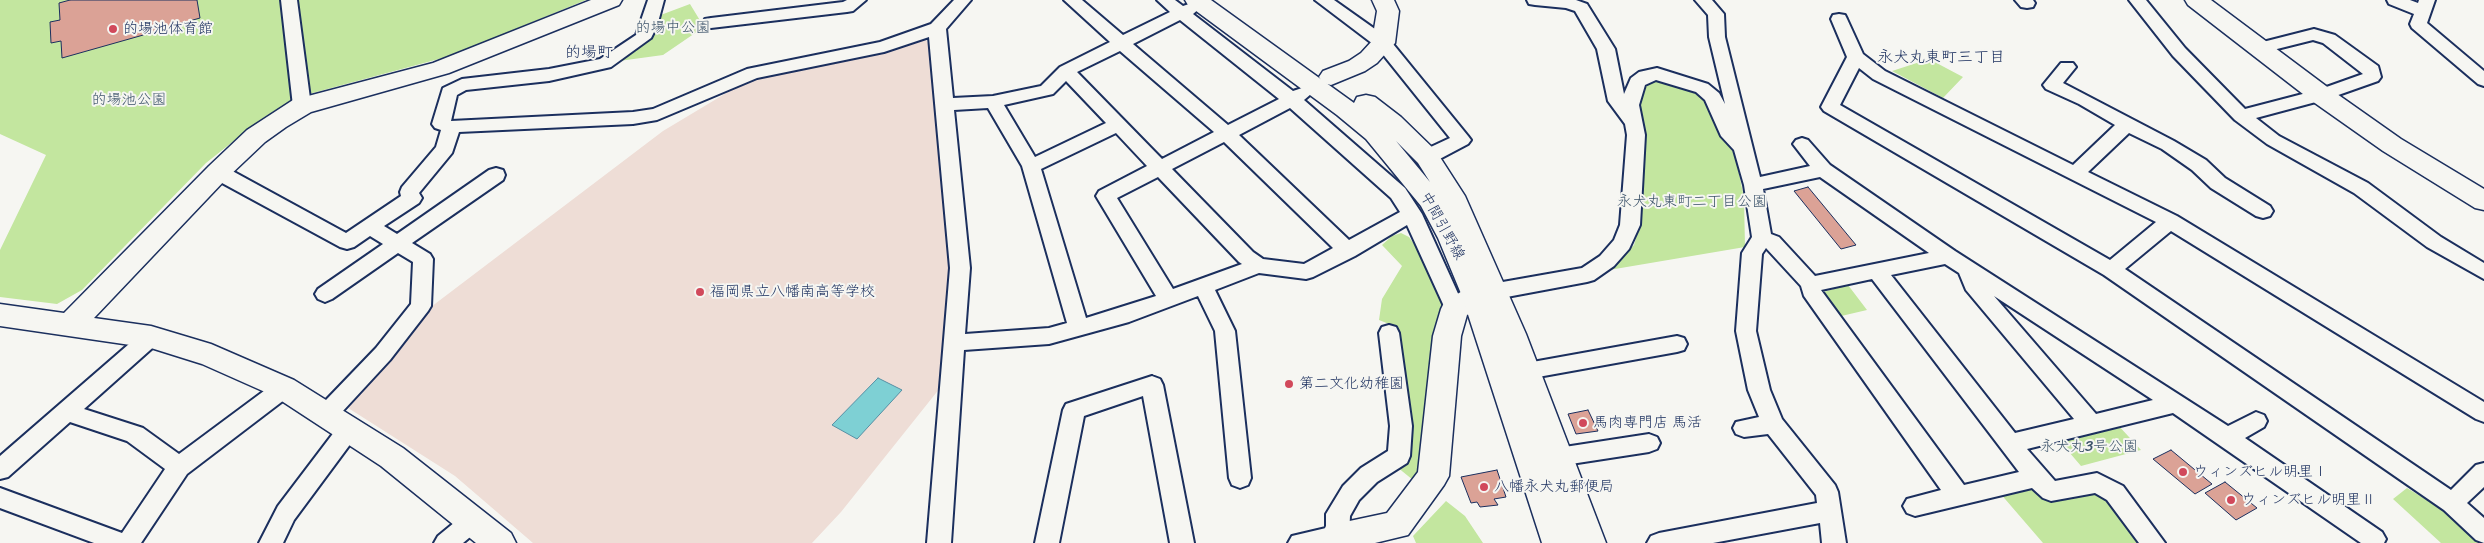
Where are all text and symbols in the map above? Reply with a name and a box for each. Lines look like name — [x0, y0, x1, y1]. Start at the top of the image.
park label: 的場中公園 — [636, 19, 710, 37]
place label: 的場池体育館 — [123, 20, 213, 38]
marker: 的場池体育館 — [107, 23, 119, 35]
district label: 的場町 — [565, 43, 613, 63]
district label: 永犬丸東町三丁目 — [1877, 48, 2005, 68]
park label: 的場池公園 — [92, 91, 166, 109]
street label: 中間引野線 — [1416, 189, 1468, 263]
park label: 永犬丸東町二丁目公園 — [1617, 193, 1767, 211]
place label: 福岡県立八幡南高等学校 — [710, 283, 875, 301]
marker: 福岡県立八幡南高等学校 — [694, 286, 706, 298]
place label: 第二文化幼稚園 — [1299, 375, 1404, 393]
marker: 第二文化幼稚園 — [1283, 378, 1295, 390]
place label: 馬肉専門店 馬活 — [1593, 414, 1702, 432]
marker: 馬肉専門店 馬活 — [1577, 417, 1589, 429]
park label: 永犬丸3号公園 — [2040, 438, 2138, 456]
place label: ウィンズヒル明里Ⅰ — [2193, 463, 2328, 481]
marker: ウィンズヒル明里Ⅰ — [2177, 466, 2189, 478]
place label: 八幡永犬丸郵便局 — [1494, 478, 1614, 496]
marker: 八幡永犬丸郵便局 — [1478, 481, 1490, 493]
place label: ウィンズヒル明里Ⅱ — [2241, 491, 2376, 509]
marker: ウィンズヒル明里Ⅱ — [2225, 494, 2237, 506]

